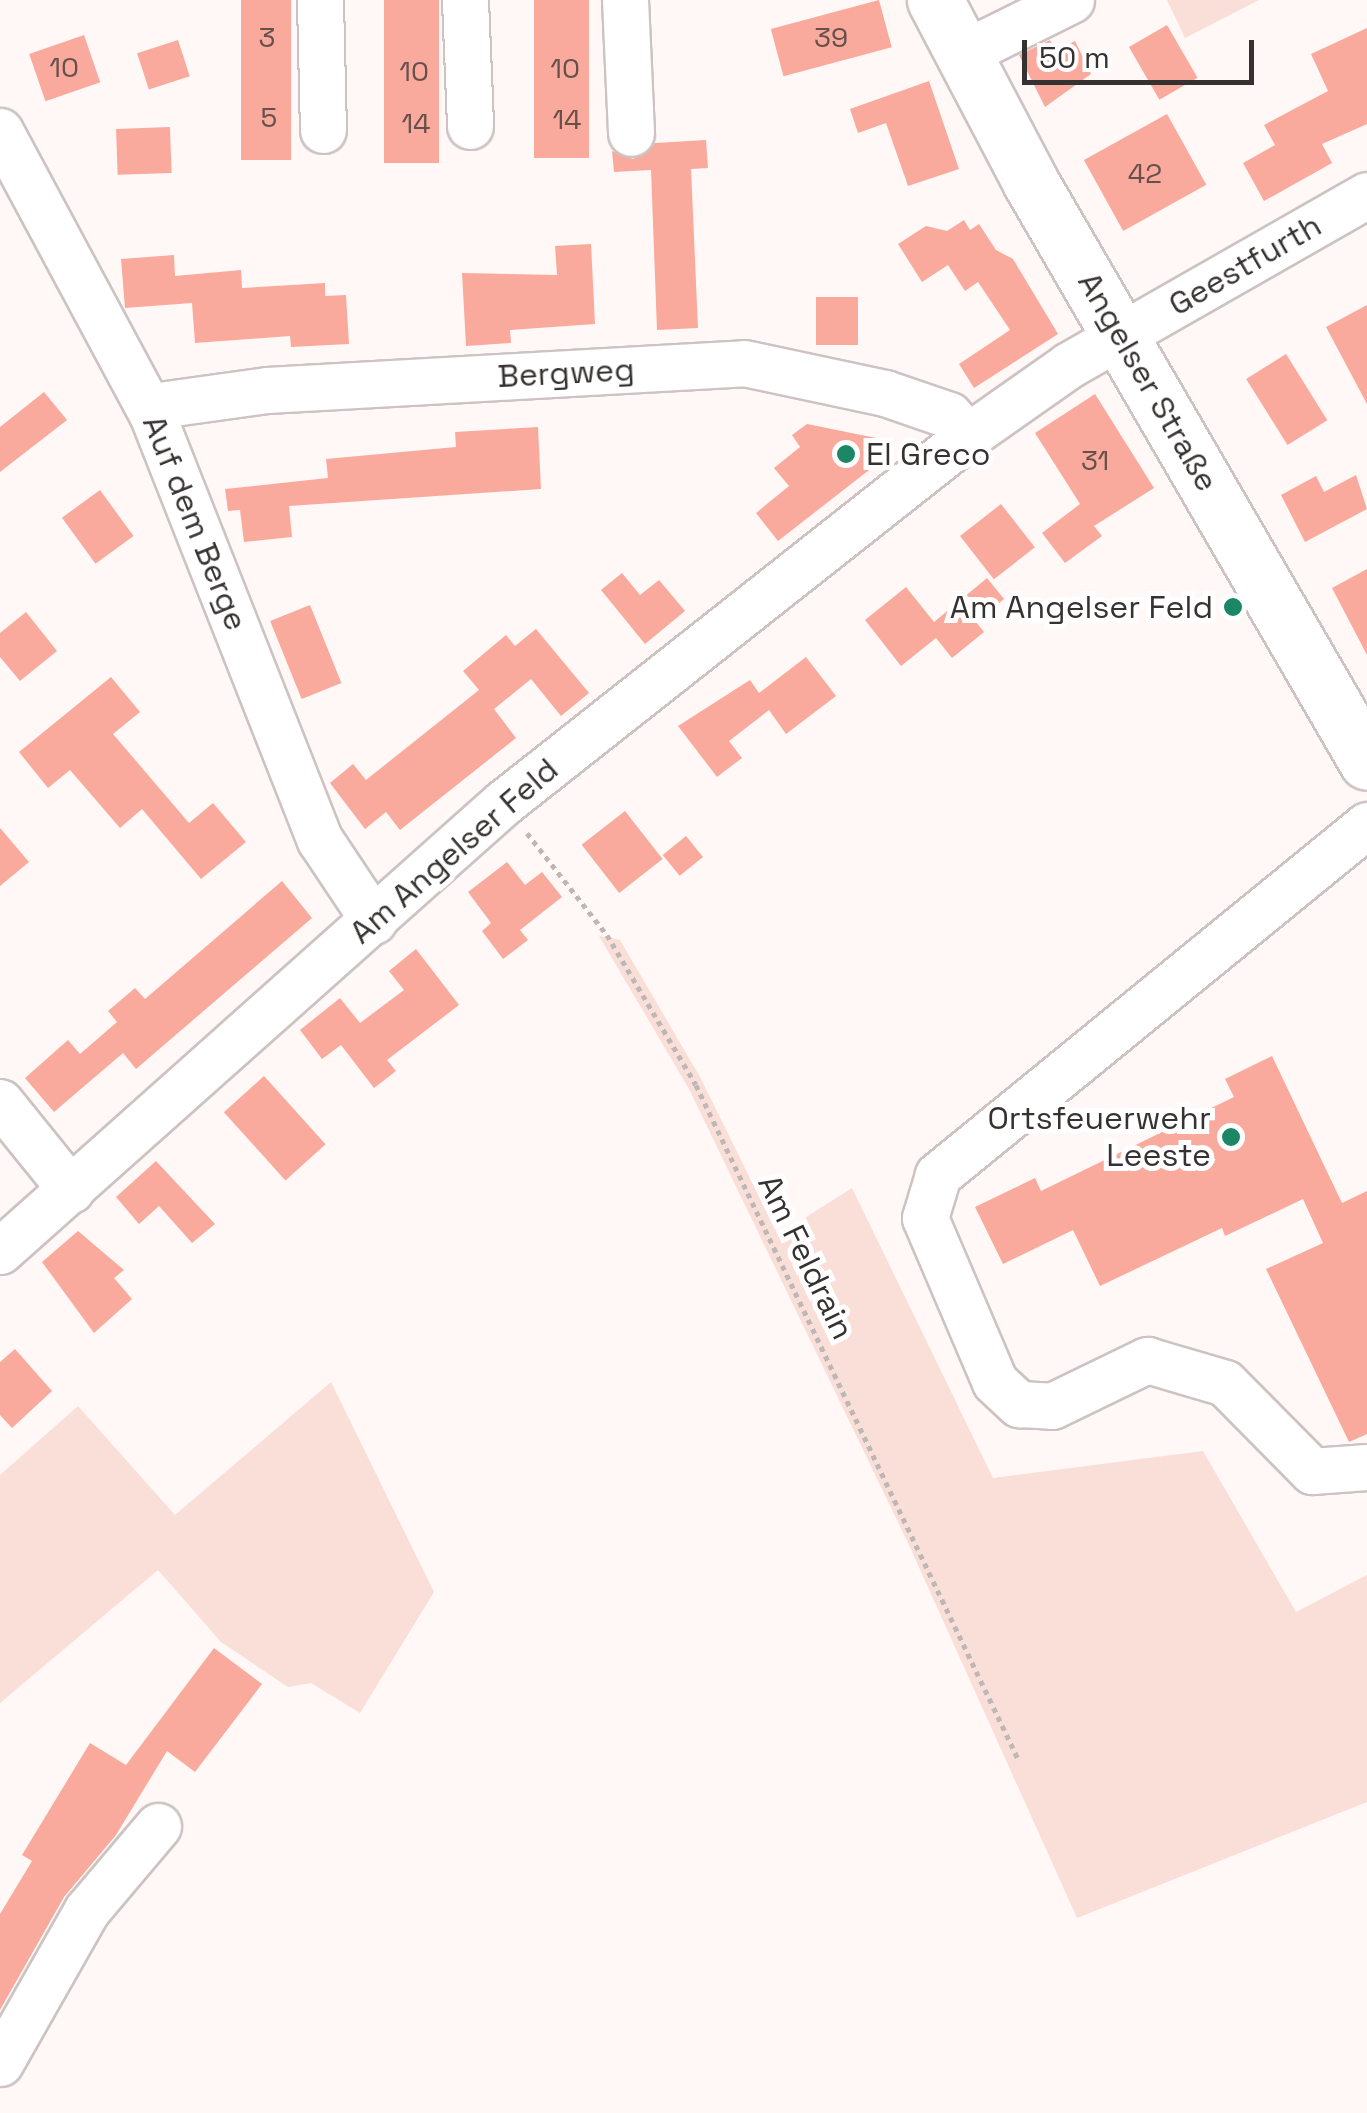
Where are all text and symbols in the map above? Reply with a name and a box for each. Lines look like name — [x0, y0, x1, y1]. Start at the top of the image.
house number: 3 — [259, 20, 275, 54]
house number: 39 — [814, 20, 848, 54]
scale bar — [1027, 20, 1260, 82]
text: 50 m — [1039, 38, 1110, 77]
house number: 10 — [49, 50, 79, 84]
house number: 10 — [550, 51, 580, 85]
house number: 10 — [399, 54, 429, 88]
house number: 5 — [261, 100, 277, 134]
house number: 14 — [552, 102, 582, 136]
house number: 14 — [401, 106, 431, 140]
house number: 42 — [1128, 156, 1162, 190]
street label: Geestfurth — [1162, 206, 1328, 324]
street label: Angelser Straße — [1070, 266, 1226, 498]
street label: Bergweg — [497, 350, 635, 396]
street label: Auf dem Berge — [134, 410, 256, 636]
place label: El Greco — [866, 435, 991, 473]
marker: El Greco — [835, 443, 857, 465]
house number: 31 — [1081, 443, 1109, 477]
place label: Am Angelser Feld — [949, 588, 1213, 626]
marker: Am Angelser Feld — [1222, 596, 1244, 618]
street label: Am Angelser Feld — [342, 750, 566, 952]
place label: Ortsfeuerwehr Leeste — [987, 1100, 1211, 1175]
marker: Ortsfeuerwehr Leeste — [1220, 1126, 1242, 1148]
street label: Am Feldrain — [750, 1169, 862, 1345]

